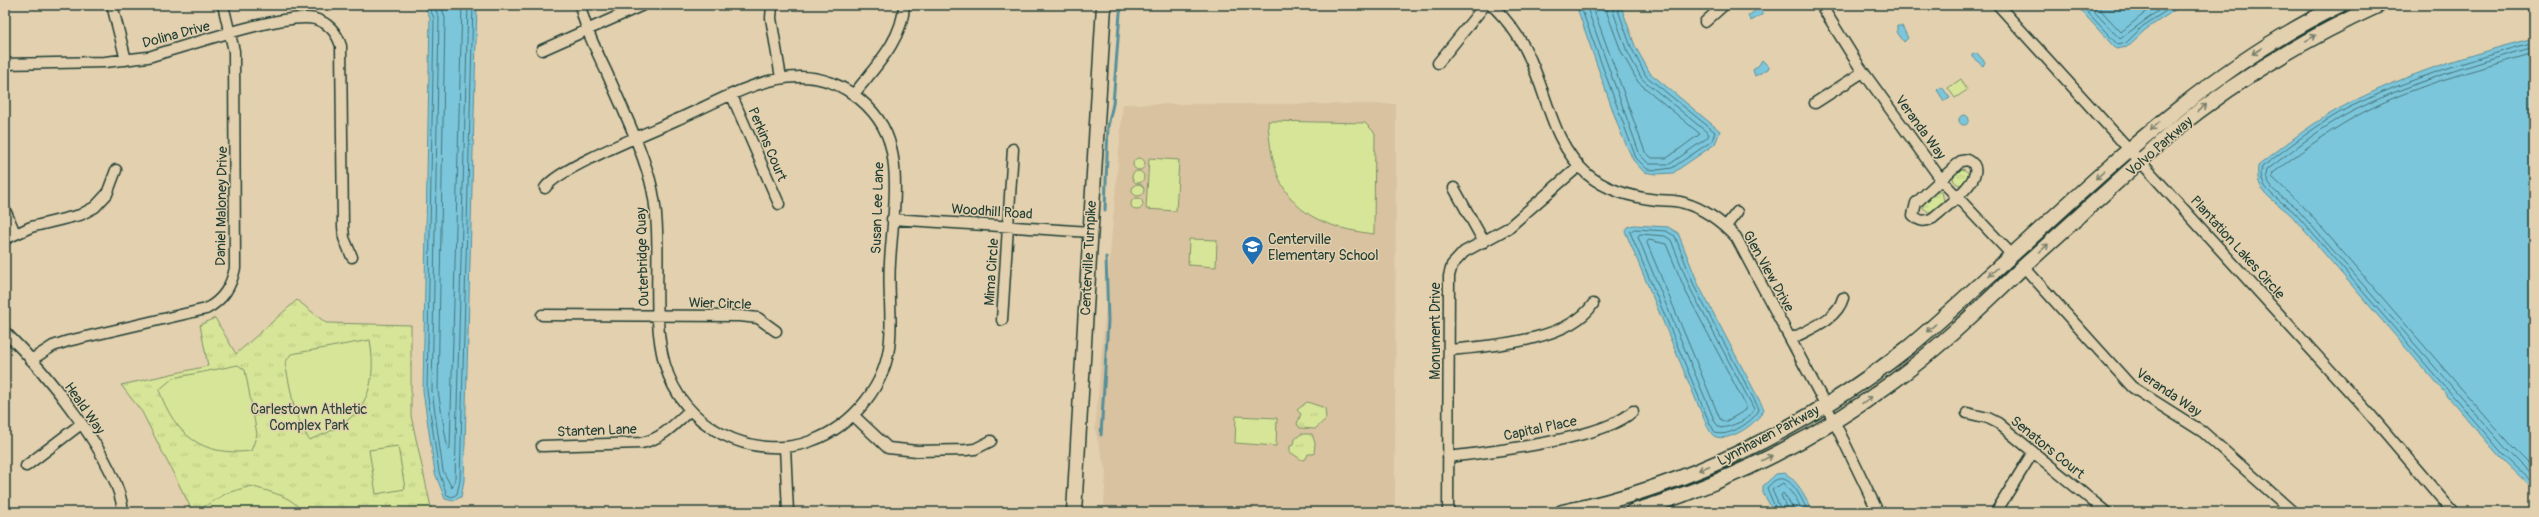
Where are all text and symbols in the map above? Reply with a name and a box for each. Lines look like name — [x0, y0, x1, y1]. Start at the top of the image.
street label: Dolina Drive — [140, 17, 212, 52]
one-way arrow — [2305, 34, 2317, 41]
one-way arrow — [2251, 47, 2262, 55]
street label: Veranda Way — [1892, 92, 1950, 163]
one-way arrow — [2197, 104, 2208, 113]
street label: Perkins Court — [744, 105, 791, 184]
street label: Volvo Parkway — [2123, 113, 2196, 180]
one-way arrow — [2150, 122, 2160, 131]
street label: Daniel Maloney Drive — [212, 146, 231, 266]
street label: Susan Lee Lane — [867, 162, 888, 254]
one-way arrow — [2095, 171, 2105, 180]
street label: Plantation Lakes Circle — [2187, 192, 2289, 303]
street label: Woodhill Road — [951, 200, 1033, 223]
street label: Centerville Turnpike — [1077, 200, 1100, 316]
street label: Outerbridge Quay — [632, 207, 653, 307]
street label: Glen View Drive — [1739, 228, 1798, 315]
place label: Centerville Elementary School — [1268, 231, 1379, 264]
school or university icon: Centerville Elementary School — [1239, 234, 1265, 267]
street label: Mima Circle — [981, 238, 1002, 306]
one-way arrow — [2039, 243, 2049, 253]
one-way arrow — [1989, 267, 1999, 276]
street label: Monument Drive — [1427, 282, 1444, 380]
street label: Wier Circle — [688, 294, 752, 313]
one-way arrow — [1926, 323, 1936, 332]
street label: Veranda Way — [2133, 364, 2205, 420]
street label: Heald Way — [61, 379, 109, 438]
one-way arrow — [1861, 396, 1872, 404]
park label: Carlestown Athletic Complex Park — [251, 401, 367, 434]
street label: Lynnhaven Parkway — [1714, 401, 1822, 470]
street label: Capital Place — [1502, 412, 1578, 445]
street label: Senators Court — [2007, 412, 2088, 483]
street label: Stanten Lane — [557, 421, 637, 440]
one-way arrow — [1760, 454, 1772, 461]
one-way arrow — [1699, 464, 1711, 472]

